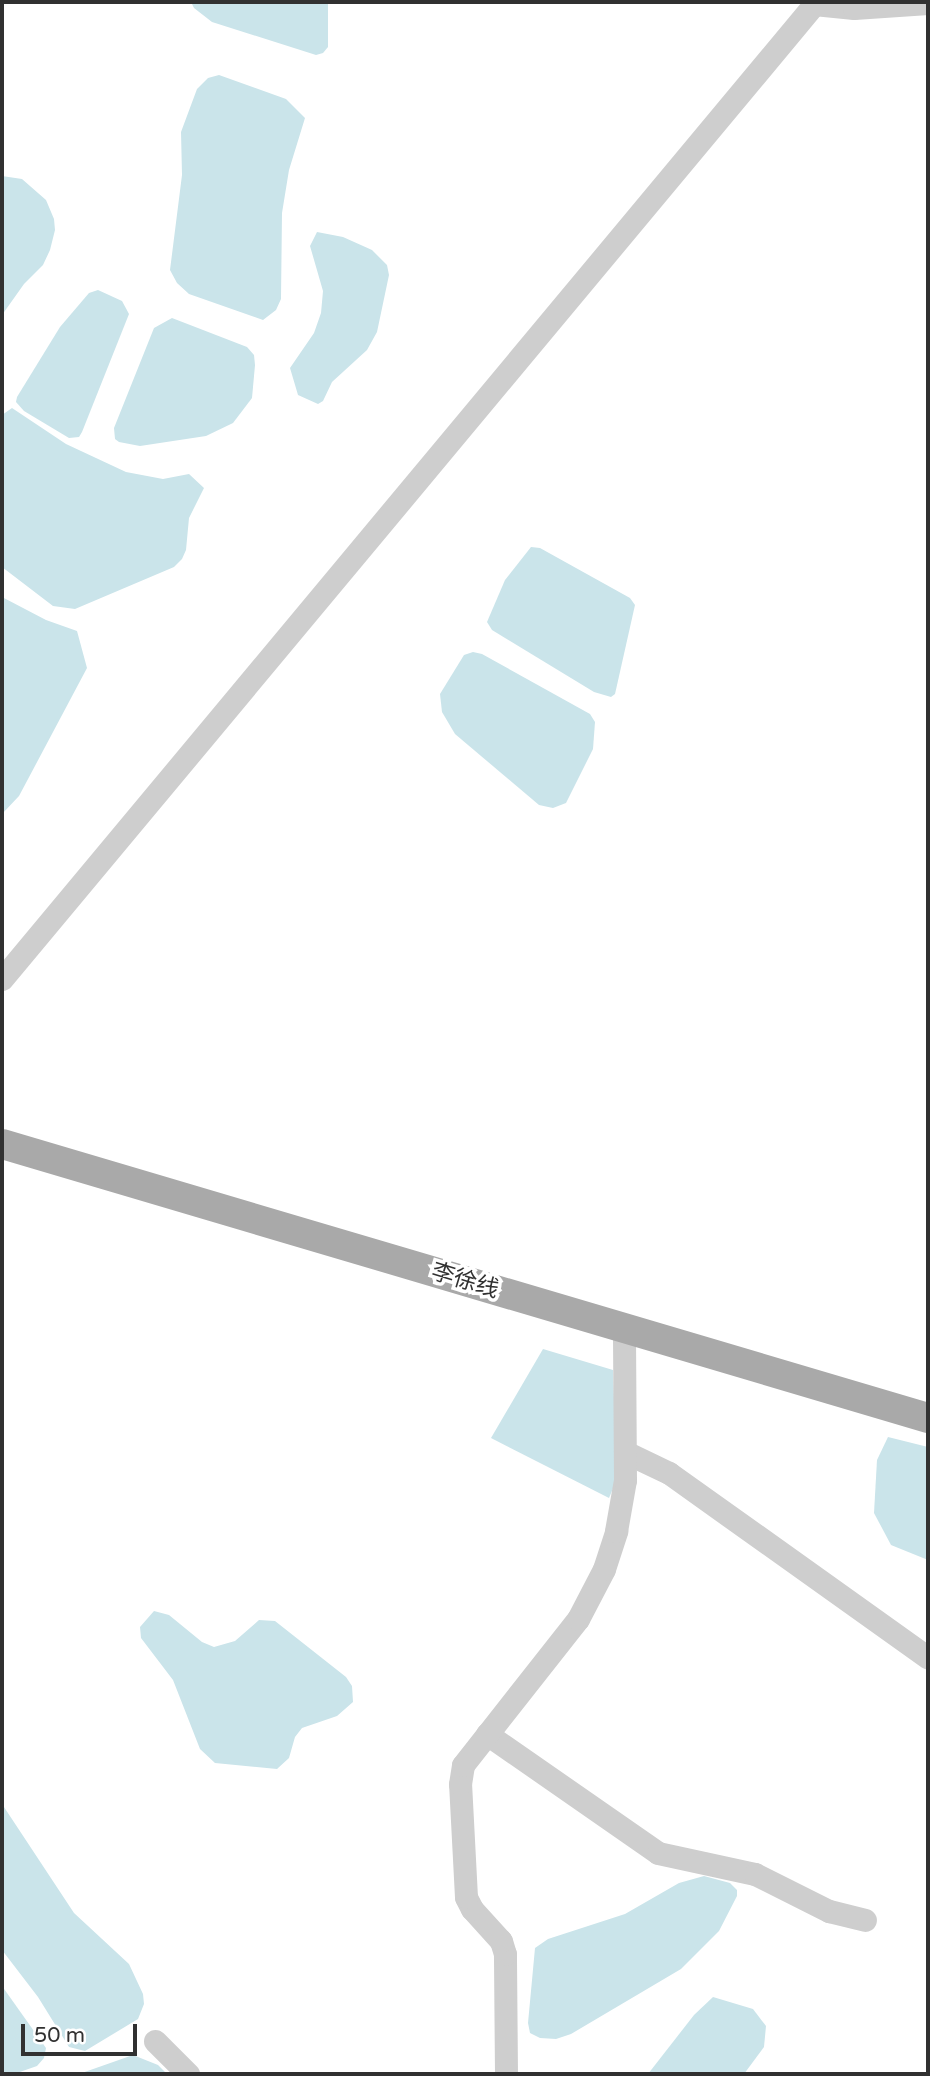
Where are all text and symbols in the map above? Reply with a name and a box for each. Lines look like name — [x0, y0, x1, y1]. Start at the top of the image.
street label: 李徐线 — [428, 1258, 502, 1304]
scale bar — [24, 2010, 140, 2054]
text: 50 m — [34, 2023, 85, 2048]

